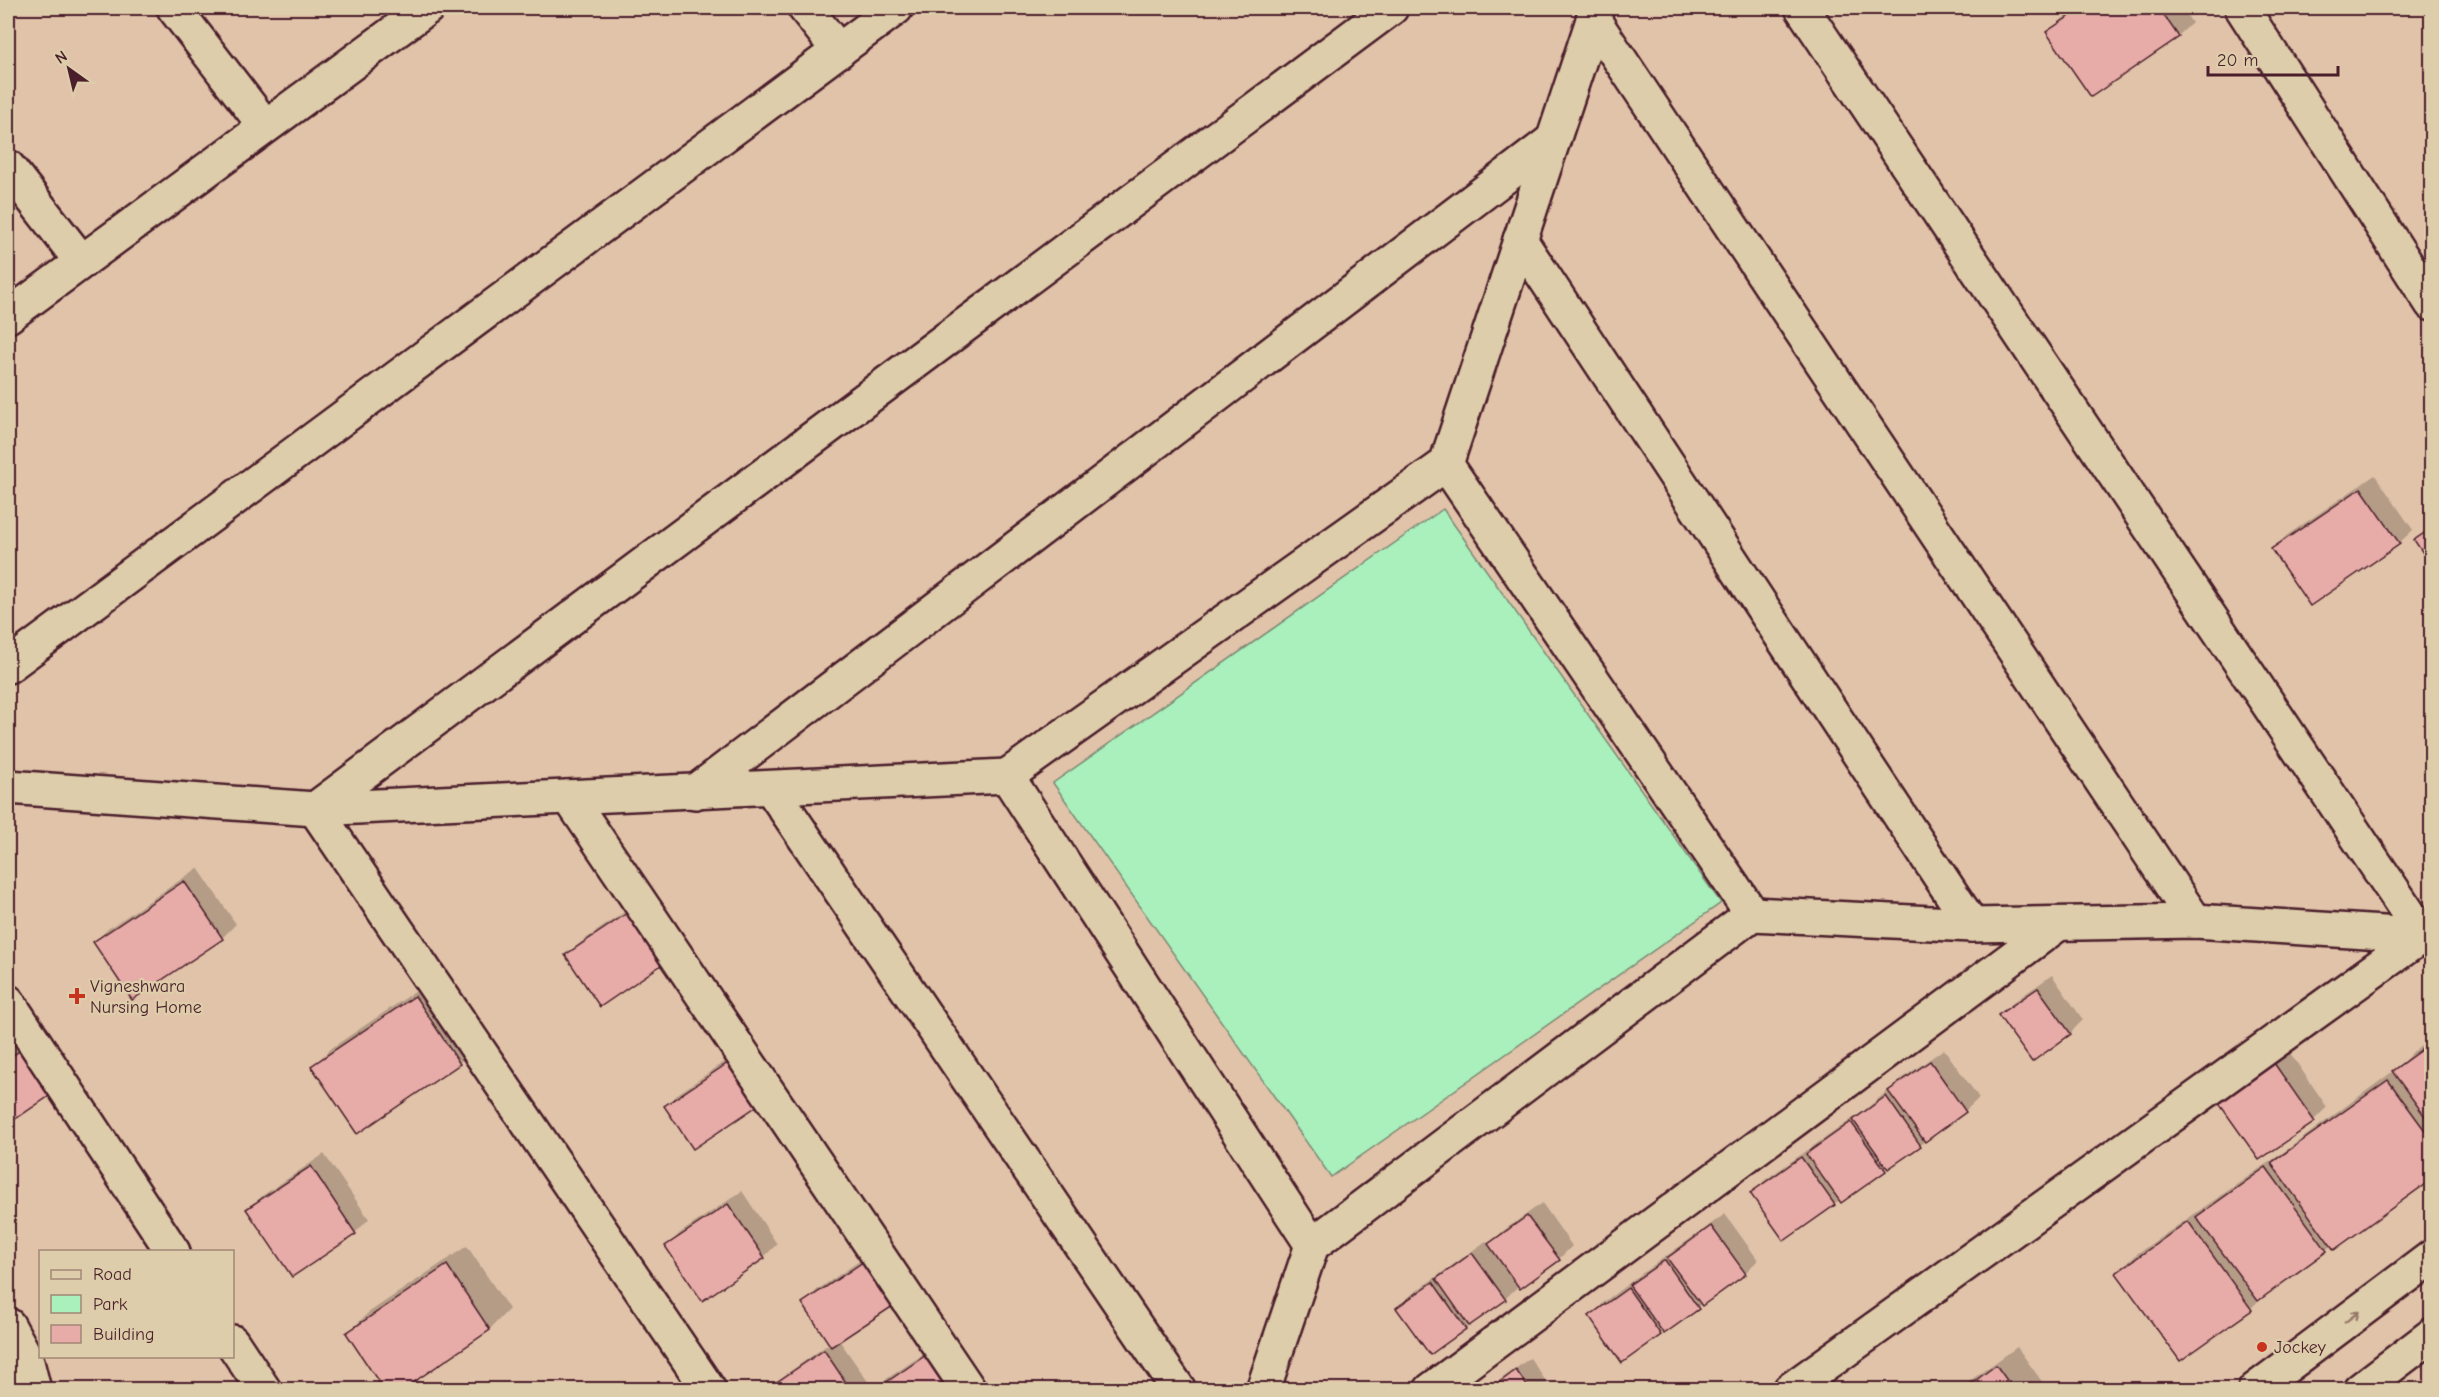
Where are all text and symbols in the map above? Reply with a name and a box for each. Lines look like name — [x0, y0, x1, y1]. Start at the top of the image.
north arrow — [39, 39, 99, 99]
scale bar — [2208, 39, 2338, 77]
text: N — [52, 47, 71, 68]
text: 20 m — [2217, 50, 2258, 71]
place label: Vigneshwara Nursing Home — [90, 976, 202, 1018]
marker: Vigneshwara Nursing Home — [68, 987, 86, 1005]
legend — [39, 1250, 234, 1358]
text: Road — [93, 1264, 132, 1285]
text: Park — [93, 1294, 128, 1315]
one-way arrow — [2344, 1310, 2360, 1323]
text: Building — [93, 1324, 155, 1345]
place label: Jockey — [2274, 1337, 2327, 1358]
marker: Jockey — [2255, 1340, 2269, 1354]

